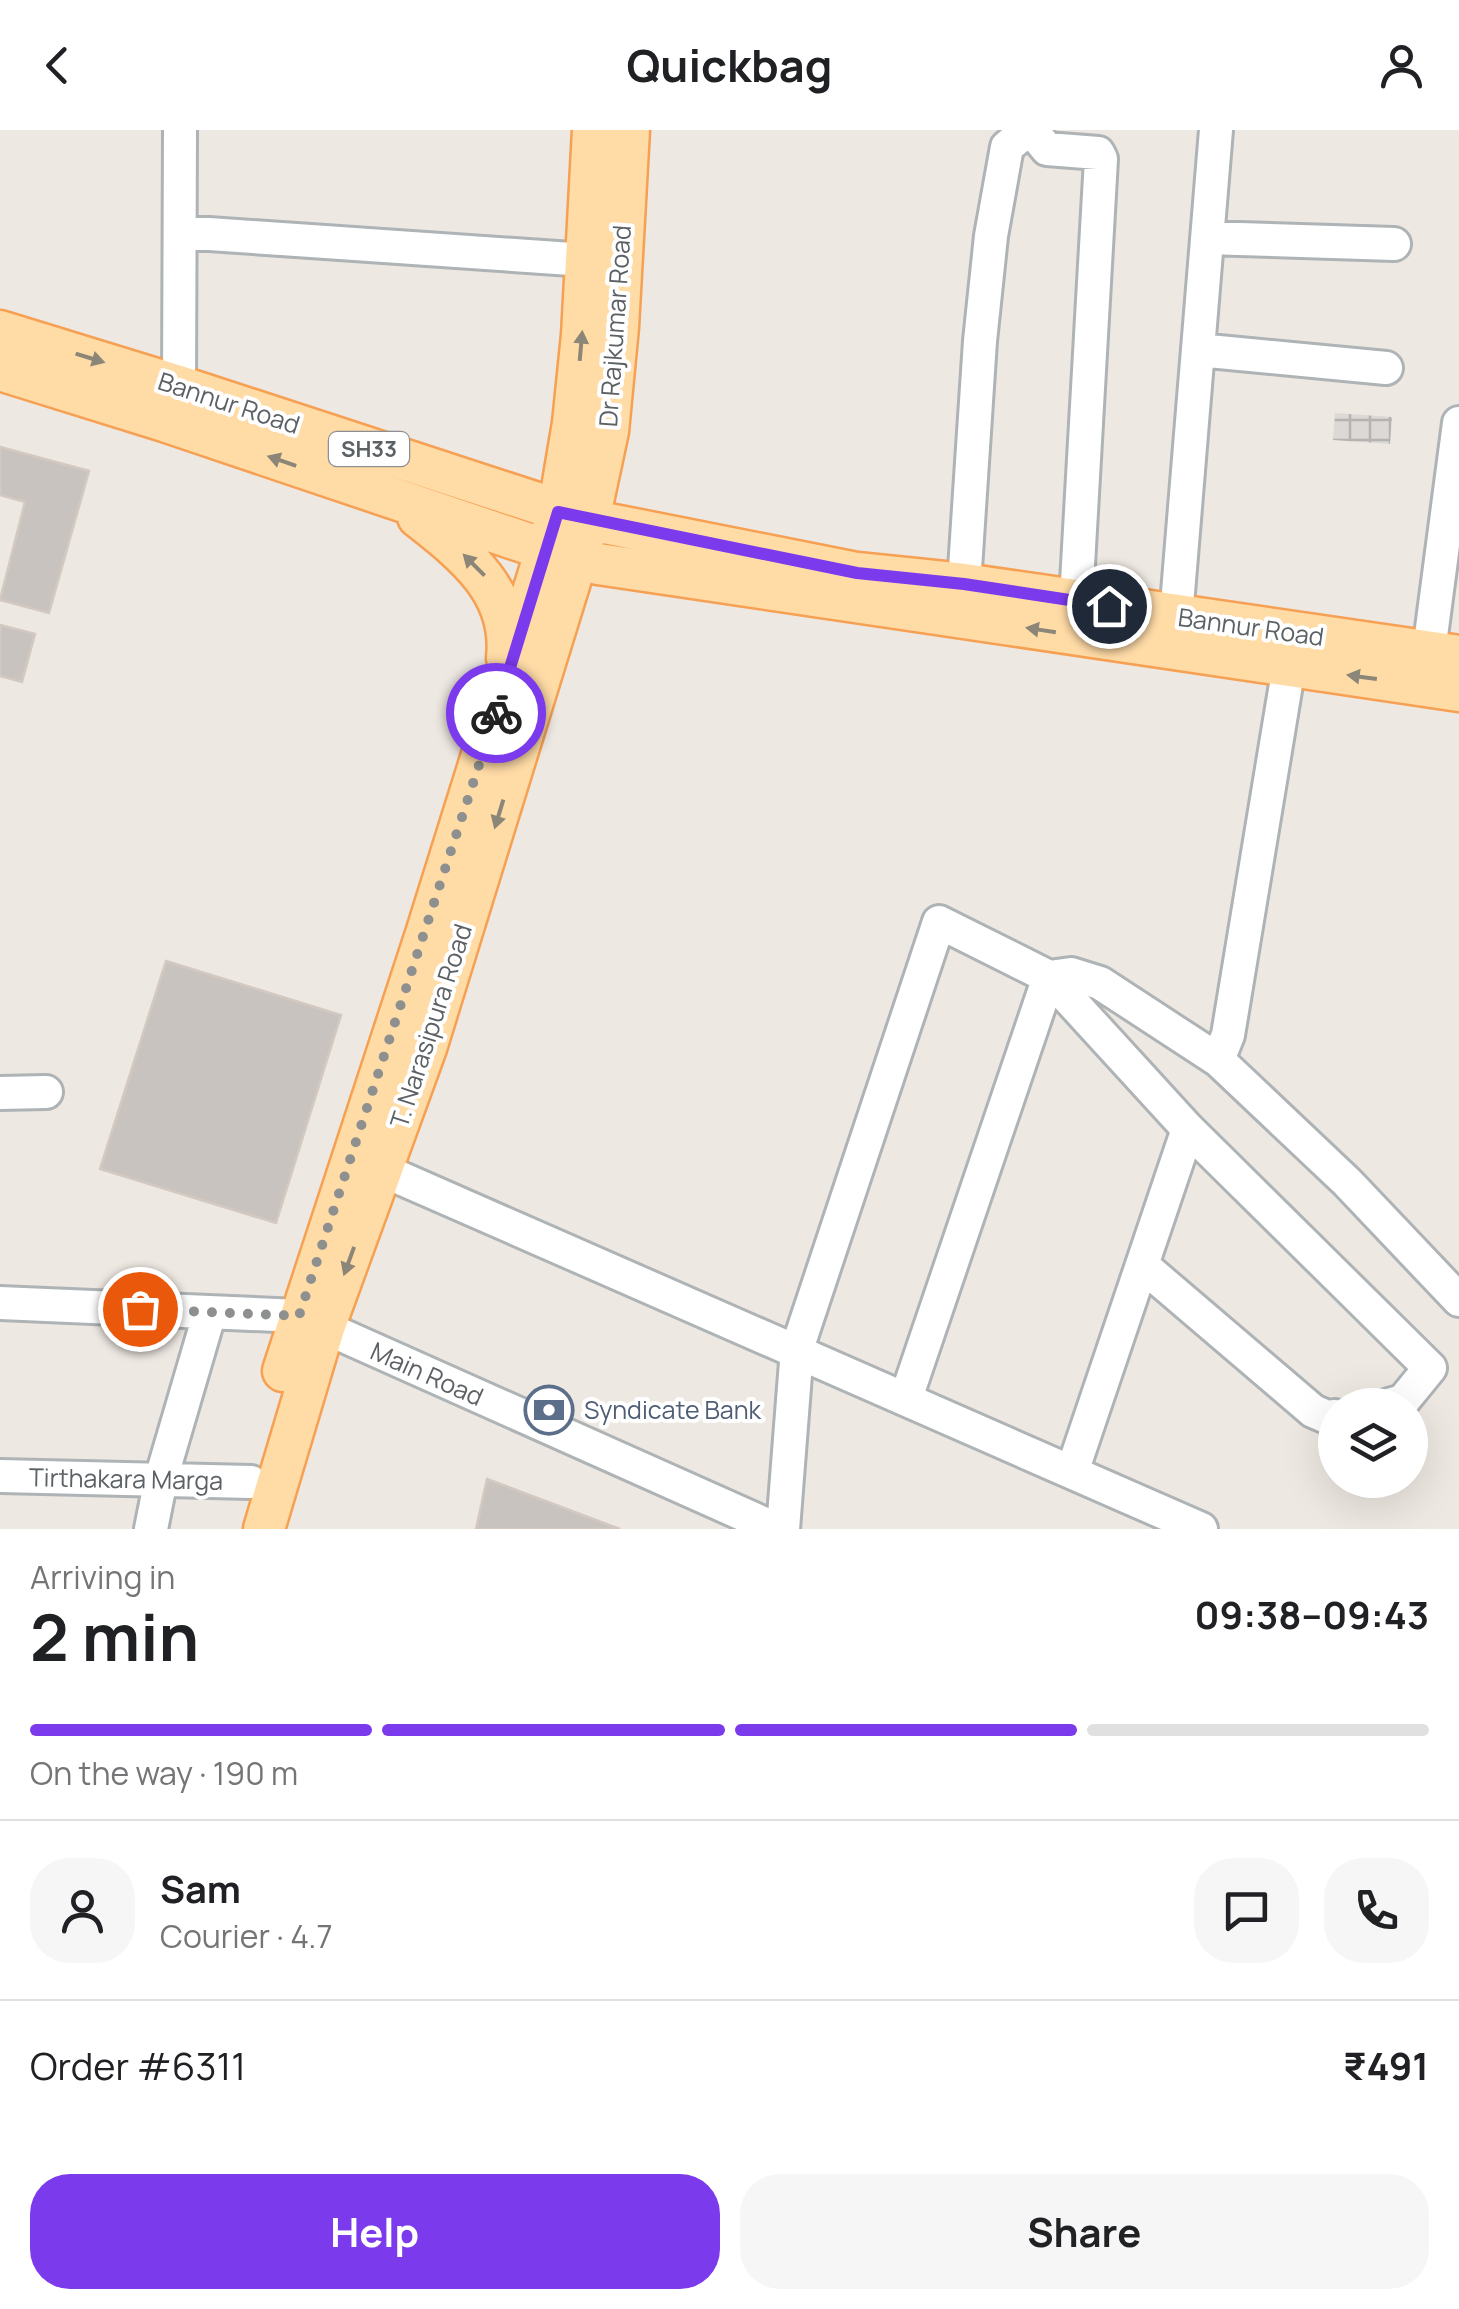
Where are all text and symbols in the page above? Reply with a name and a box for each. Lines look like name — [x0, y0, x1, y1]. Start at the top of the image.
text: Quickbag — [627, 34, 832, 96]
icon: back — [30, 38, 85, 93]
icon: person — [1374, 38, 1429, 93]
street label: Dr Rajkumar Road — [590, 224, 639, 428]
one-way arrow — [573, 330, 589, 362]
one-way arrow — [75, 351, 105, 366]
street label: Bannur Road — [154, 363, 304, 442]
road number: SH33 — [329, 432, 409, 466]
one-way arrow — [267, 452, 297, 467]
one-way arrow — [462, 554, 486, 577]
pin — [1067, 564, 1152, 649]
icon: home — [1082, 579, 1137, 634]
street label: Bannur Road — [1176, 599, 1326, 654]
one-way arrow — [1025, 621, 1056, 637]
courier — [446, 663, 546, 763]
one-way arrow — [1346, 668, 1378, 684]
icon: bike — [469, 686, 524, 741]
one-way arrow — [491, 799, 506, 829]
street label: T. Narasipura Road — [381, 919, 480, 1132]
one-way arrow — [341, 1247, 356, 1277]
pin — [98, 1267, 183, 1352]
icon: bag — [113, 1282, 168, 1337]
street label: Main Road — [365, 1333, 489, 1414]
bank icon: Syndicate Bank — [523, 1384, 575, 1436]
map controls — [1318, 1388, 1428, 1498]
button: layers — [1318, 1388, 1428, 1498]
place label: Syndicate Bank — [584, 1392, 762, 1427]
street label: Tirthakara Marga — [29, 1459, 223, 1498]
text: Arriving in — [30, 1555, 175, 1599]
text: 09:38–09:43 — [1195, 1588, 1429, 1640]
text: 2 min — [30, 1592, 199, 1681]
text: On the way · 190 m — [30, 1751, 298, 1795]
button: person — [30, 1858, 135, 1963]
button: chat — [1194, 1858, 1299, 1963]
button: phone — [1324, 1858, 1429, 1963]
text: Sam — [160, 1862, 241, 1914]
text: Courier · 4.7 — [160, 1914, 333, 1958]
text: Order #6311 — [30, 2039, 246, 2091]
text: ₹491 — [1343, 2039, 1429, 2091]
button: Help — [30, 2174, 720, 2289]
button: Share — [740, 2174, 1429, 2289]

